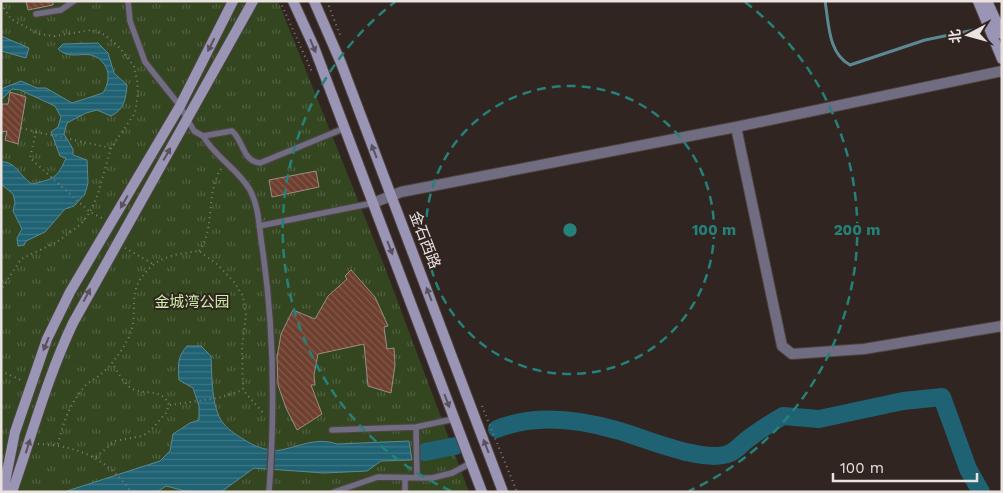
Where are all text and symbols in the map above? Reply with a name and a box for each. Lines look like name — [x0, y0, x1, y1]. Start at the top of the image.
north arrow — [943, 10, 993, 60]
text: 北 — [946, 29, 964, 44]
one-way arrow — [207, 37, 215, 52]
one-way arrow — [309, 39, 317, 54]
one-way arrow — [370, 143, 377, 158]
one-way arrow — [163, 147, 172, 160]
one-way arrow — [119, 195, 128, 208]
street label: 金石西路 — [406, 209, 444, 271]
centre of rings — [561, 221, 579, 239]
text: 100 m — [692, 221, 736, 239]
text: 200 m — [834, 221, 880, 239]
one-way arrow — [387, 241, 394, 256]
one-way arrow — [425, 286, 433, 301]
one-way arrow — [83, 288, 91, 302]
park label: 金城湾公园 — [154, 293, 230, 311]
one-way arrow — [41, 337, 49, 351]
one-way arrow — [444, 393, 451, 408]
one-way arrow — [24, 438, 32, 453]
one-way arrow — [482, 438, 490, 453]
scale bar — [833, 450, 977, 482]
text: 100 m — [840, 459, 884, 477]

